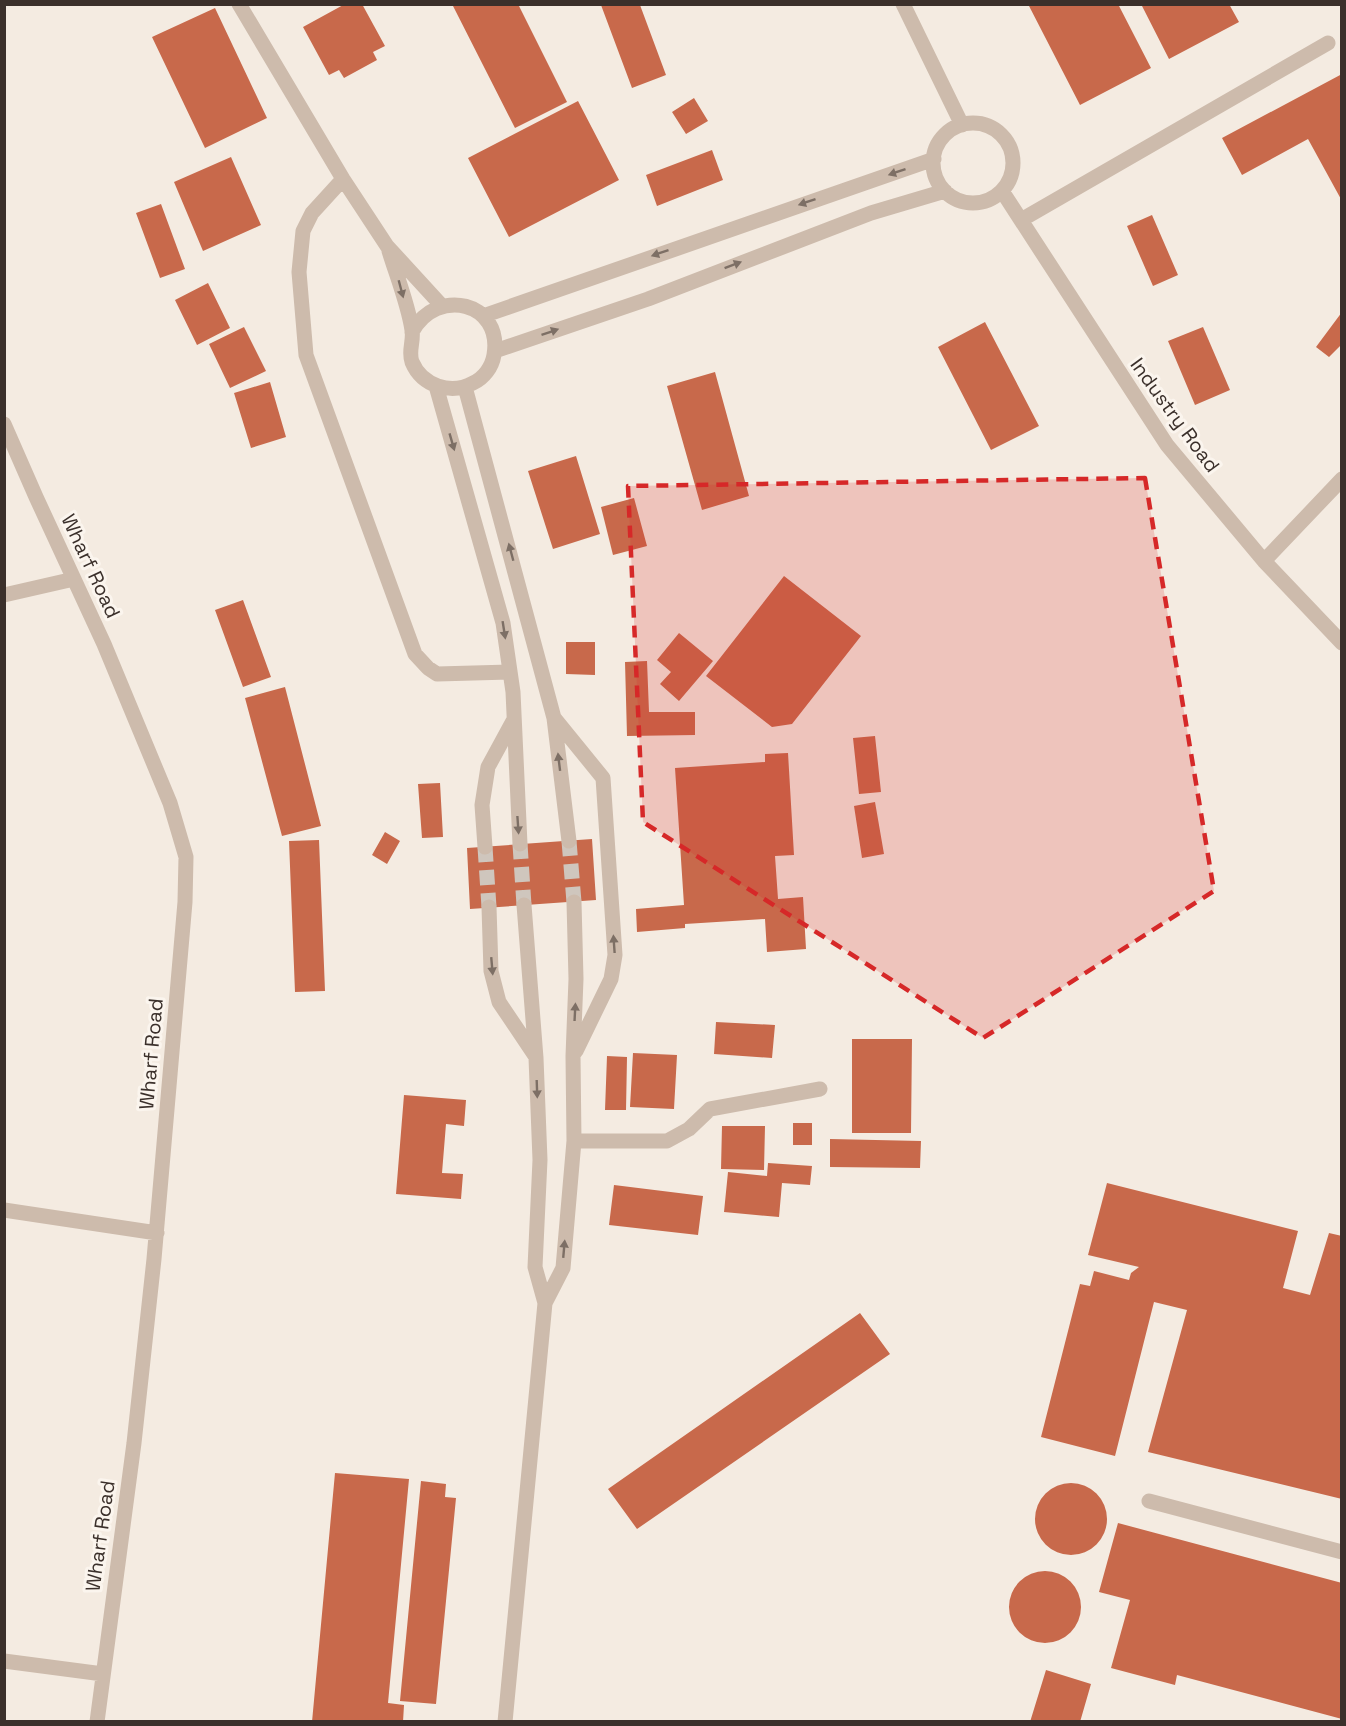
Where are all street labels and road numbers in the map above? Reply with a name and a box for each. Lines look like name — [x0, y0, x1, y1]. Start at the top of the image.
street label: Industry Road — [1125, 352, 1225, 478]
street label: Wharf Road — [56, 510, 126, 622]
street label: Wharf Road — [133, 997, 169, 1111]
street label: Wharf Road — [79, 1479, 121, 1593]

